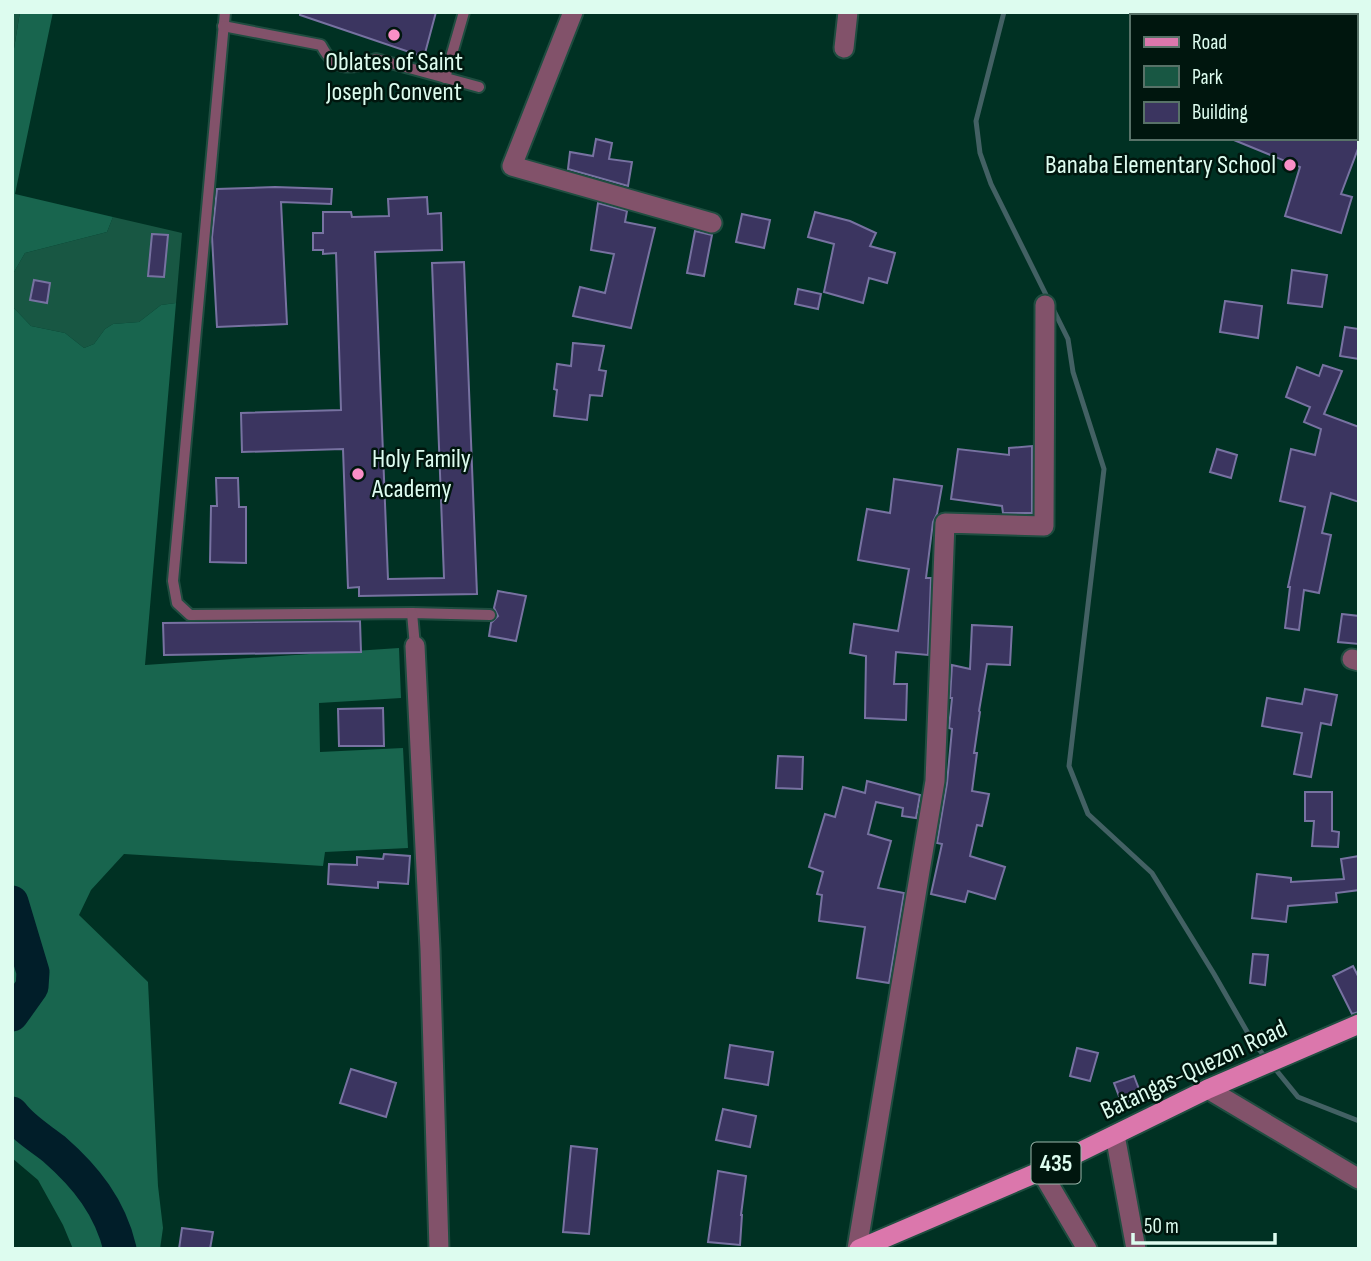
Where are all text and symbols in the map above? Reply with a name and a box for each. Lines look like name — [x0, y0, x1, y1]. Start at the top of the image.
legend — [1130, 14, 1357, 140]
marker: Oblates of Saint Joseph Convent — [386, 27, 402, 43]
text: Road — [1192, 30, 1227, 55]
place label: Oblates of Saint Joseph Convent — [325, 47, 463, 108]
text: Park — [1192, 65, 1223, 90]
text: Building — [1192, 100, 1248, 125]
place label: Banaba Elementary School — [1045, 150, 1276, 181]
marker: Banaba Elementary School — [1282, 157, 1298, 173]
place label: Holy Family Academy — [371, 444, 471, 505]
marker: Holy Family Academy — [350, 466, 366, 482]
street label: Batangas-Quezon Road — [1096, 1013, 1292, 1127]
road number: 435 — [1032, 1142, 1080, 1184]
scale bar — [1133, 1202, 1275, 1246]
text: 50 m — [1144, 1214, 1179, 1239]

